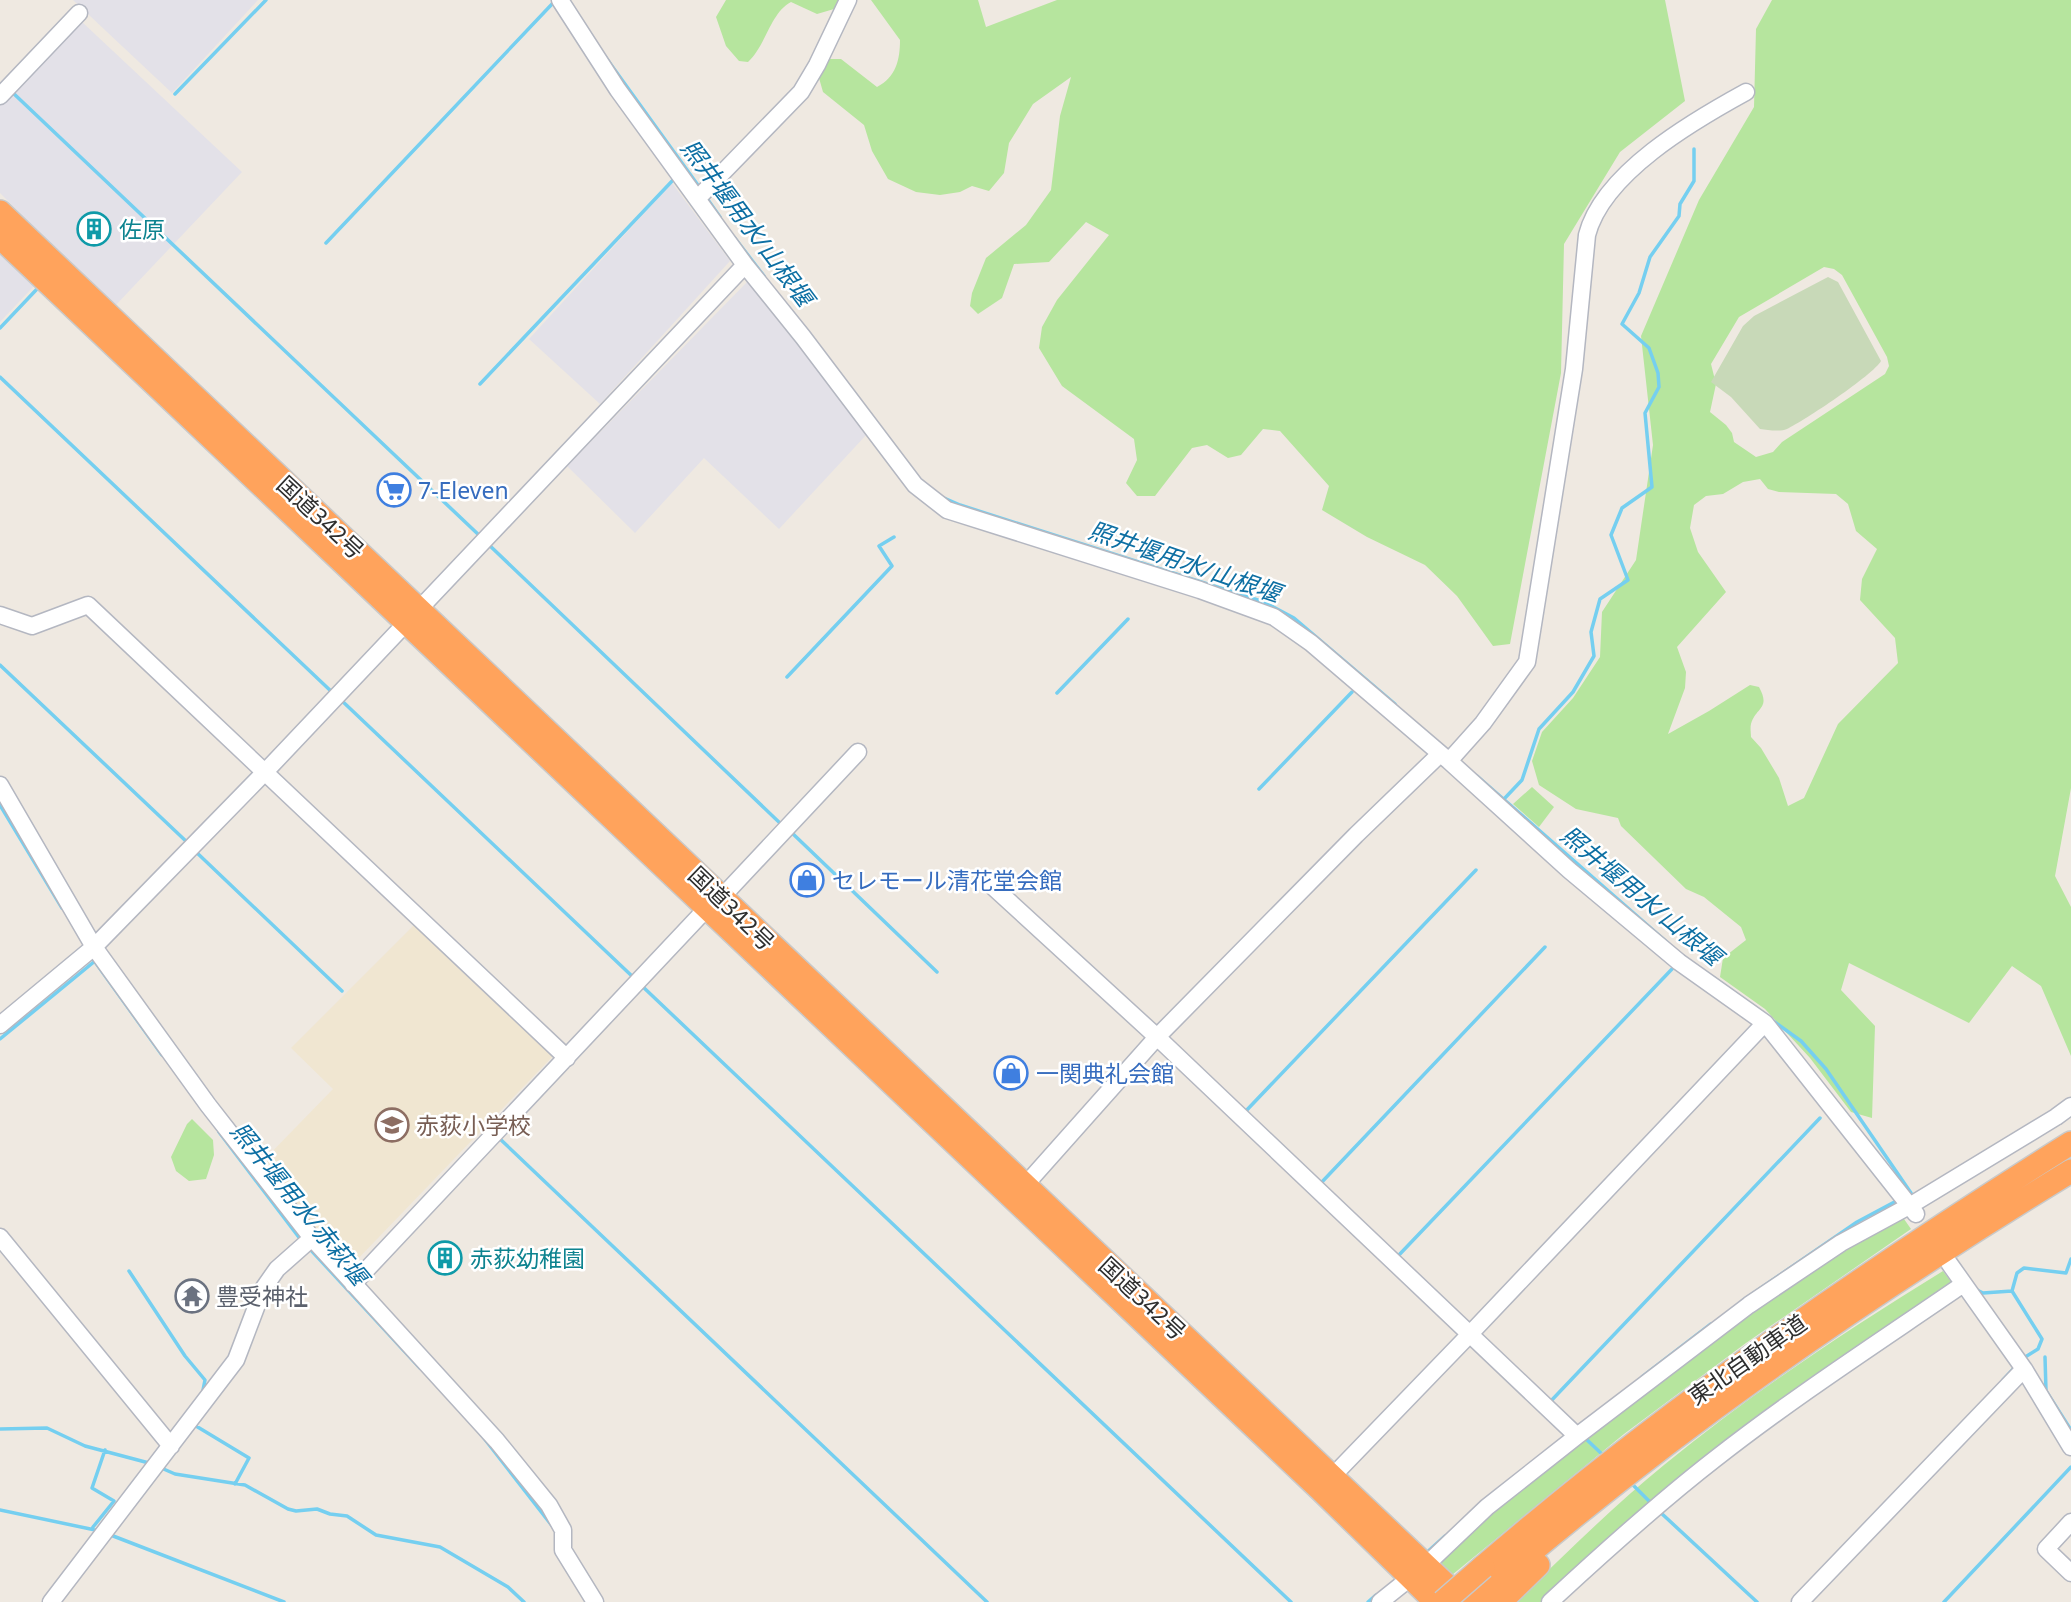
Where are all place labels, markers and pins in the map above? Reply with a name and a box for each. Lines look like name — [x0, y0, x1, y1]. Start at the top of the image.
building icon: 佐原 — [75, 210, 113, 248]
place label: 佐原 — [119, 213, 165, 245]
supermarket icon: 7-Eleven — [375, 471, 413, 509]
place label: 7-Eleven — [418, 474, 509, 506]
shop icon: セレモール清花堂会館 — [788, 861, 826, 899]
place label: セレモール清花堂会館 — [832, 864, 1062, 896]
shop icon: 一関典礼会館 — [992, 1054, 1030, 1092]
place label: 一関典礼会館 — [1036, 1057, 1174, 1089]
school or university icon: 赤荻小学校 — [373, 1106, 411, 1144]
place label: 赤荻小学校 — [416, 1109, 531, 1141]
building icon: 赤荻幼稚園 — [426, 1239, 464, 1277]
place label: 赤荻幼稚園 — [470, 1242, 585, 1274]
temple icon: 豊受神社 — [173, 1277, 211, 1315]
place label: 豊受神社 — [216, 1280, 308, 1312]

